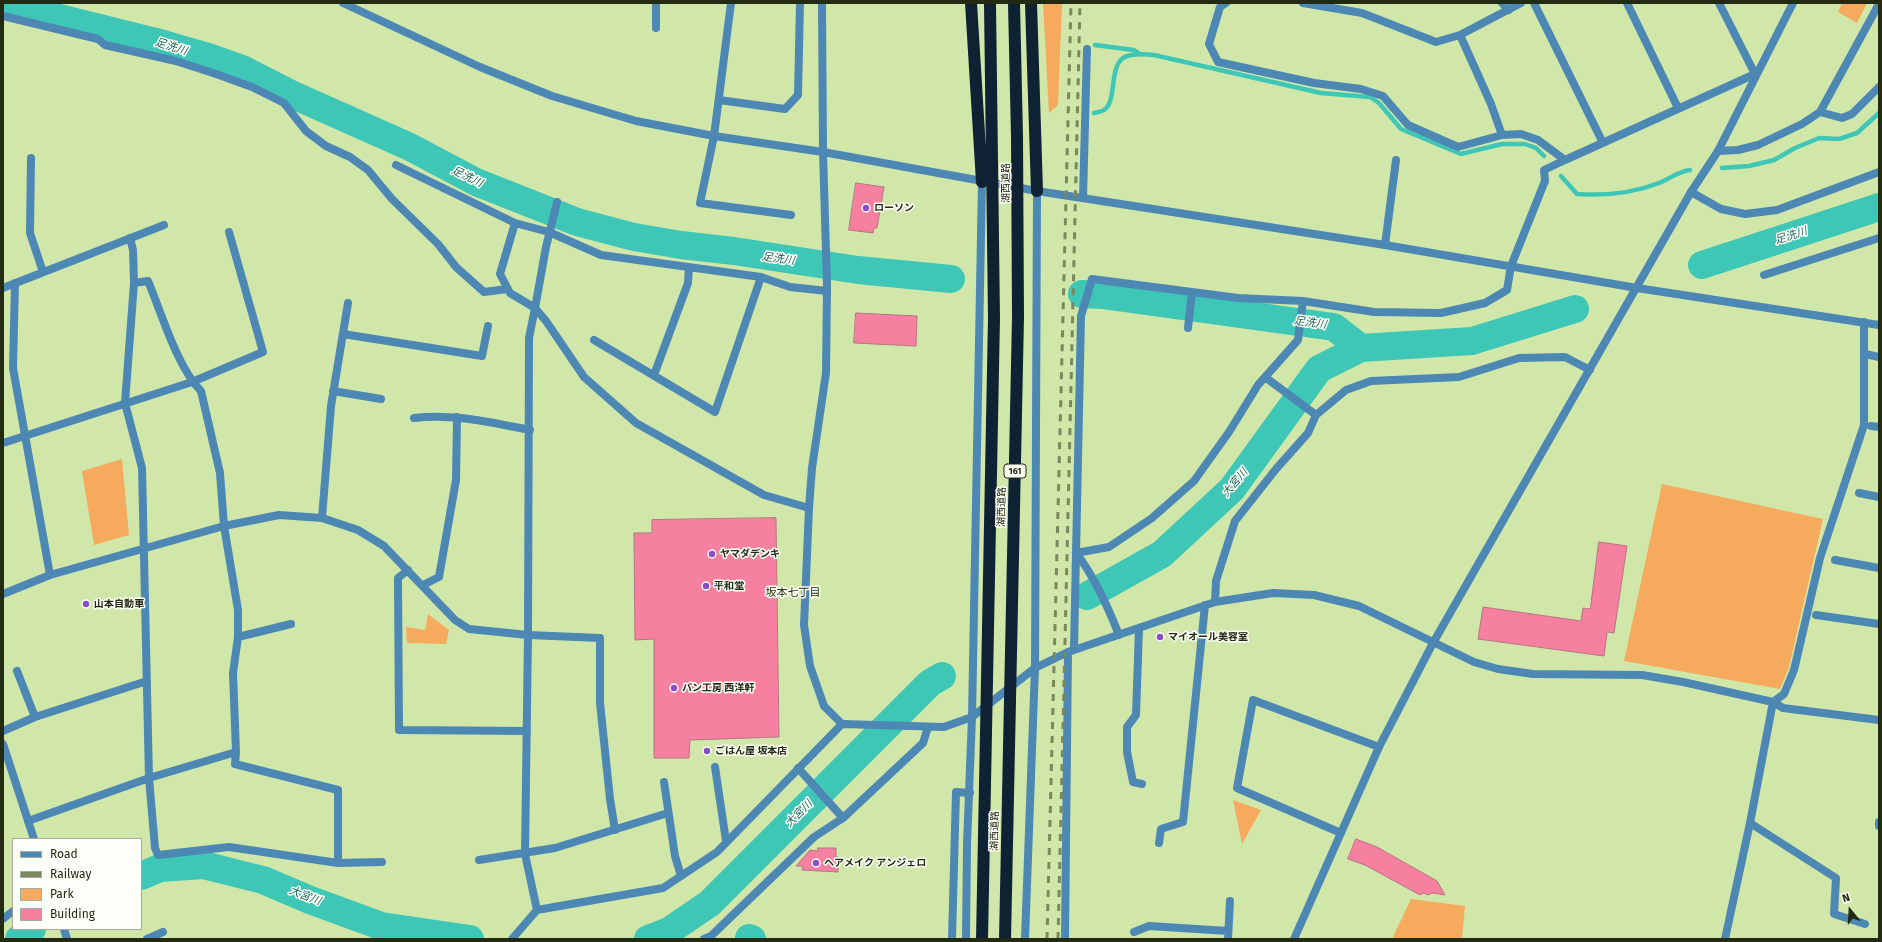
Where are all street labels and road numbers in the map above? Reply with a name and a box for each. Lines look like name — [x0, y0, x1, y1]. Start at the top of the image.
street label: 湖西道路 — [1000, 163, 1012, 203]
road number: 161 — [1004, 464, 1026, 478]
street label: 湖西道路 — [996, 487, 1008, 527]
street label: 湖西道路 — [989, 811, 1001, 851]

